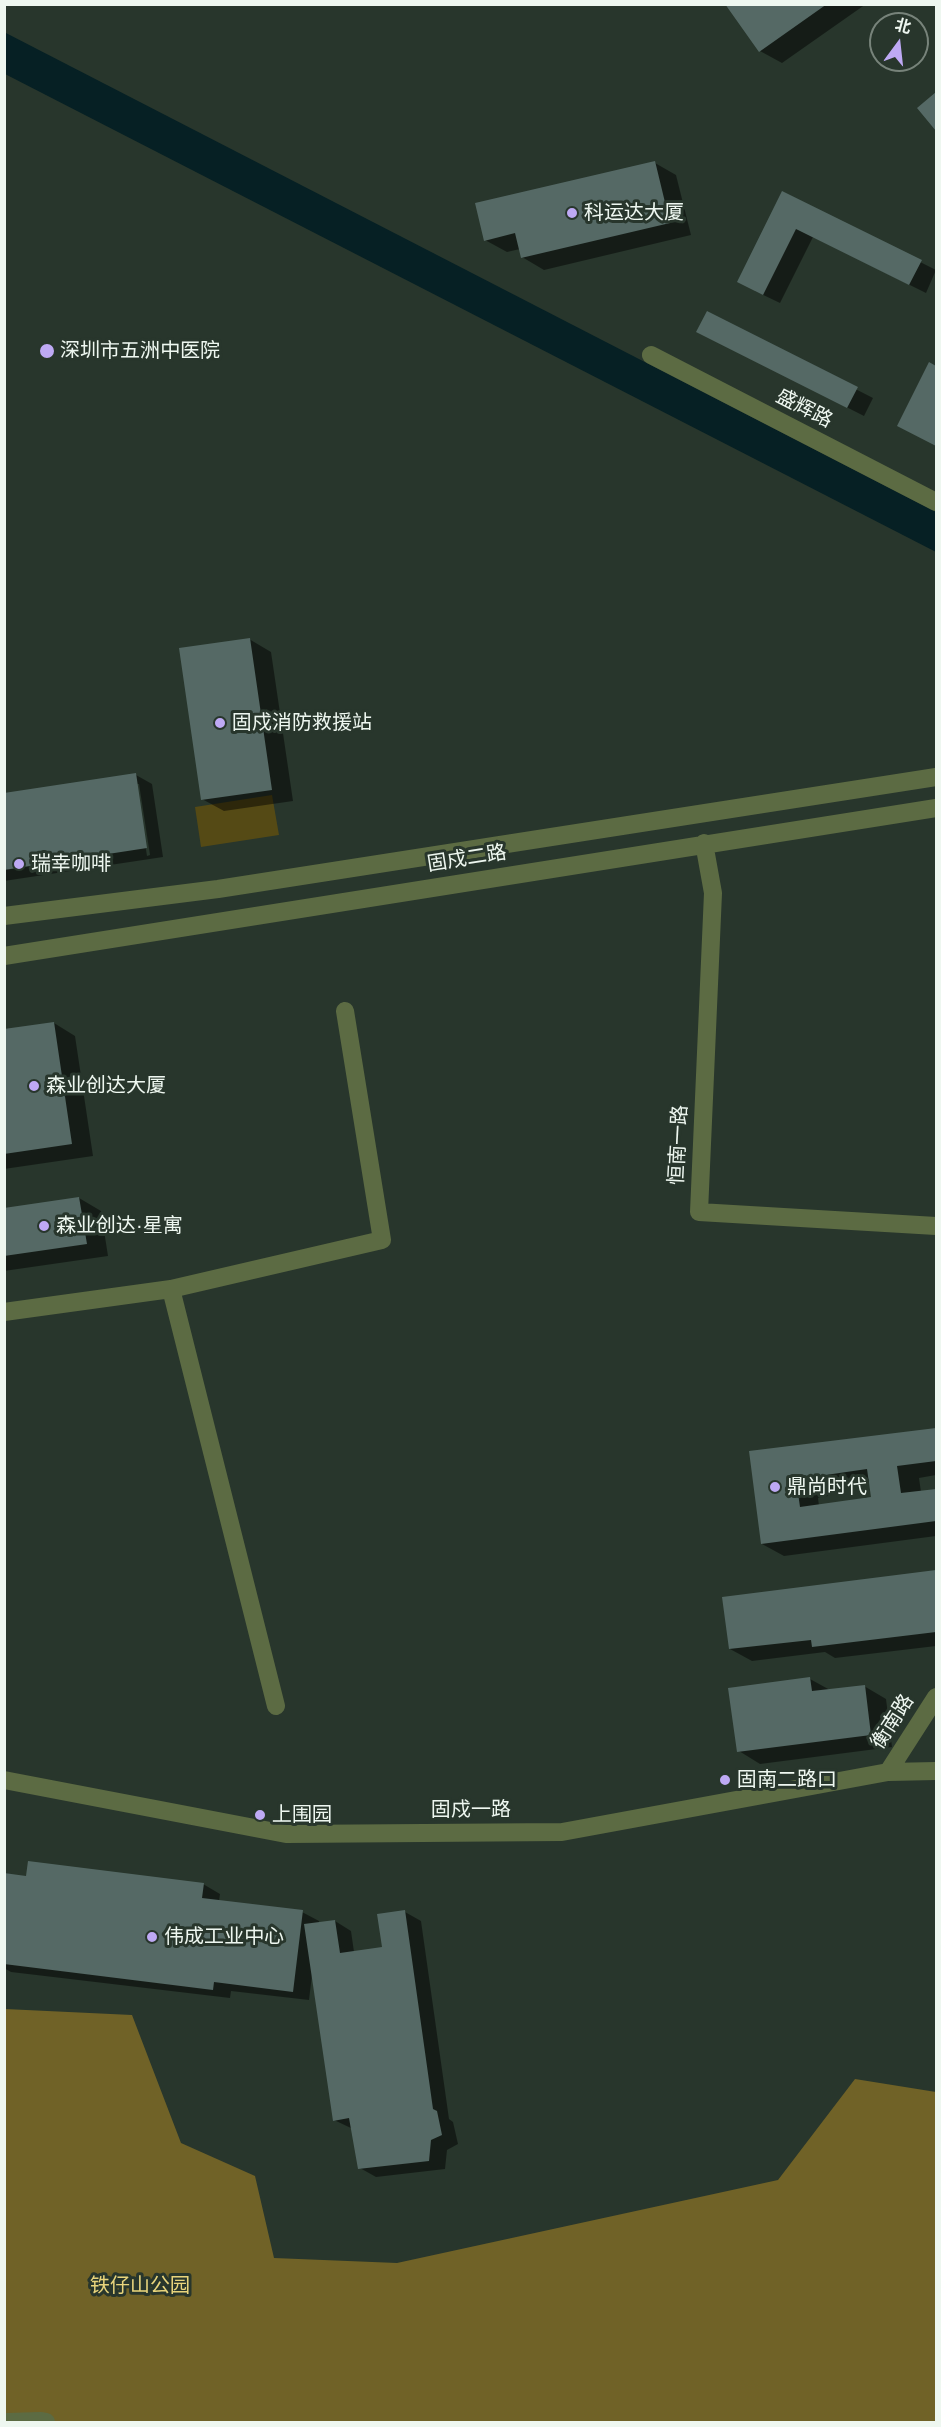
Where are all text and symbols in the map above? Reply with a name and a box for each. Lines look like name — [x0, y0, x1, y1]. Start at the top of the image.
north arrow — [869, 12, 929, 72]
text: 北 — [893, 16, 913, 36]
place label: 科运达大厦 — [584, 201, 684, 225]
marker: 科运达大厦 — [565, 206, 579, 220]
place label: 深圳市五洲中医院 — [60, 339, 220, 363]
marker: 深圳市五洲中医院 — [38, 342, 56, 360]
street label: 盛辉路 — [772, 385, 836, 433]
place label: 固戍消防救援站 — [232, 711, 372, 735]
marker: 固戍消防救援站 — [213, 716, 227, 730]
street label: 固戍二路 — [426, 841, 508, 877]
place label: 瑞幸咖啡 — [31, 852, 111, 876]
marker: 瑞幸咖啡 — [12, 857, 26, 871]
place label: 森业创达大厦 — [46, 1074, 166, 1098]
marker: 森业创达大厦 — [27, 1079, 41, 1093]
street label: 恒南一路 — [665, 1104, 693, 1186]
place label: 森业创达·星寓 — [56, 1214, 183, 1238]
marker: 森业创达·星寓 — [37, 1219, 51, 1233]
place label: 鼎尚时代 — [787, 1475, 867, 1499]
marker: 鼎尚时代 — [768, 1480, 782, 1494]
street label: 衡南路 — [867, 1690, 919, 1754]
place label: 固南二路口 — [737, 1768, 837, 1792]
marker: 固南二路口 — [718, 1773, 732, 1787]
street label: 固戍一路 — [431, 1798, 511, 1822]
place label: 上围园 — [272, 1803, 332, 1827]
marker: 上围园 — [253, 1808, 267, 1822]
place label: 伟成工业中心 — [164, 1925, 284, 1949]
marker: 伟成工业中心 — [145, 1930, 159, 1944]
park label: 铁仔山公园 — [90, 2274, 190, 2298]

